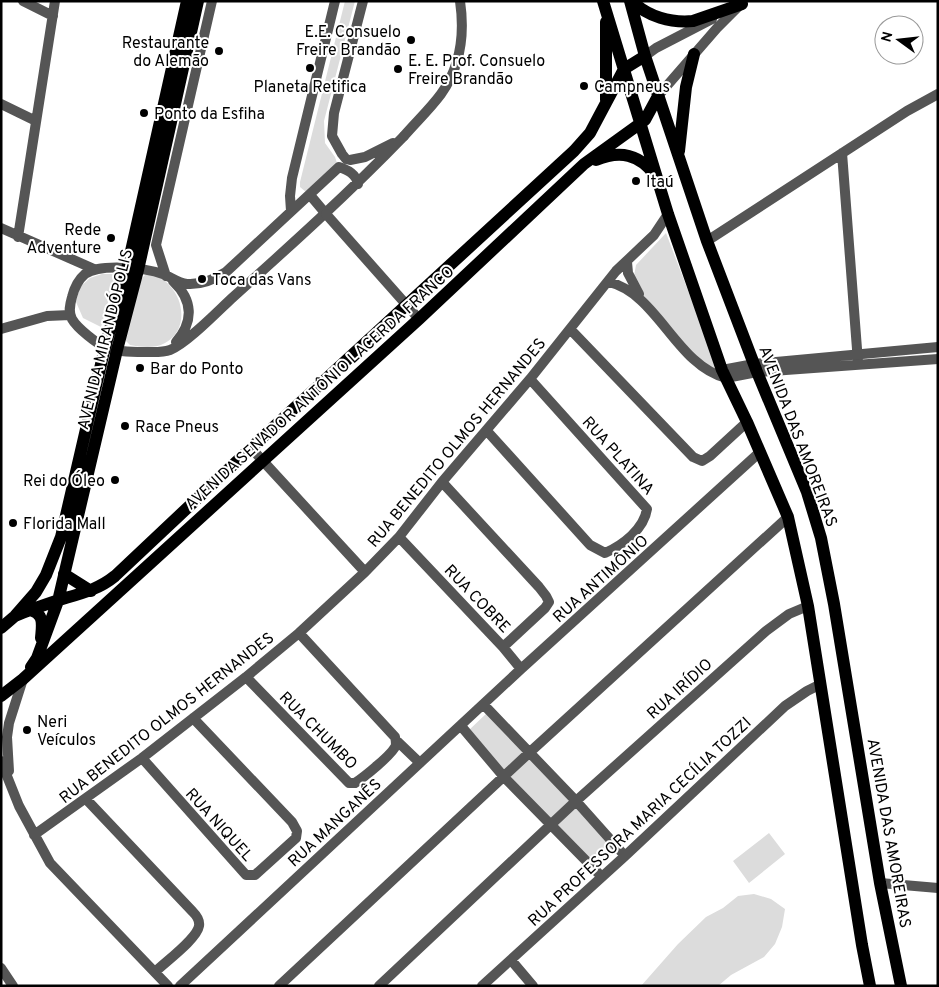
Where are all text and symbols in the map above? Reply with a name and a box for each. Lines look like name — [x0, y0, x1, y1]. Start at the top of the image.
north arrow — [874, 15, 924, 65]
place label: E.E. Consuelo Freire Brandão — [296, 23, 401, 61]
text: N — [878, 30, 897, 44]
place label: Restaurante do Alemão — [122, 34, 209, 72]
marker: E.E. Consuelo Freire Brandão — [405, 34, 417, 46]
marker: Restaurante do Alemão — [213, 45, 225, 57]
place label: E. E. Prof. Consuelo Freire Brandão — [408, 52, 545, 90]
marker: Planeta Retifica — [304, 62, 316, 74]
marker: E. E. Prof. Consuelo Freire Brandão — [392, 63, 404, 75]
place label: Planeta Retifica — [254, 78, 366, 98]
place label: Campneus — [594, 78, 670, 98]
marker: Campneus — [578, 80, 590, 92]
place label: Ponto da Esfiha — [154, 105, 265, 125]
marker: Ponto da Esfiha — [138, 107, 150, 119]
place label: Itaú — [646, 173, 674, 193]
marker: Itaú — [630, 175, 642, 187]
place label: Rede Adventure — [26, 221, 101, 259]
marker: Rede Adventure — [105, 232, 117, 244]
street label: AVENIDA MIRANDÓPOLIS — [72, 247, 138, 432]
street label: AVENIDA SENADOR ANTÔNIO LACERDA FRANCO — [180, 261, 459, 515]
place label: Toca das Vans — [212, 271, 312, 291]
marker: Toca das Vans — [196, 273, 208, 285]
street label: RUA BENEDITO OLMOS HERNANDES — [364, 335, 551, 552]
street label: AVENIDA DAS AMOREIRAS — [753, 343, 841, 530]
place label: Bar do Ponto — [150, 360, 244, 380]
marker: Bar do Ponto — [134, 362, 146, 374]
street label: RUA PLATINA — [577, 413, 658, 500]
place label: Race Pneus — [135, 418, 219, 438]
marker: Race Pneus — [119, 420, 131, 432]
place label: Rei do Óleo — [23, 470, 105, 492]
marker: Rei do Óleo — [109, 474, 121, 486]
place label: Florida Mall — [23, 515, 106, 535]
marker: Florida Mall — [7, 517, 19, 529]
street label: RUA ANTIMÔNIO — [548, 530, 653, 628]
street label: RUA COBRE — [439, 561, 514, 638]
street label: RUA BENEDITO OLMOS HERNANDES — [56, 628, 279, 809]
street label: RUA IRÍDIO — [642, 653, 717, 724]
street label: RUA CHUMBO — [274, 688, 361, 775]
street label: RUA PROFESSORA MARIA CECÍLIA TOZZI — [523, 712, 756, 931]
place label: Neri Veículos — [37, 713, 96, 751]
marker: Neri Veículos — [21, 724, 33, 736]
street label: AVENIDA DAS AMOREIRAS — [861, 737, 915, 930]
street label: RUA MANGANÊS — [283, 774, 386, 872]
street label: RUA NIQUEL — [180, 785, 257, 866]

